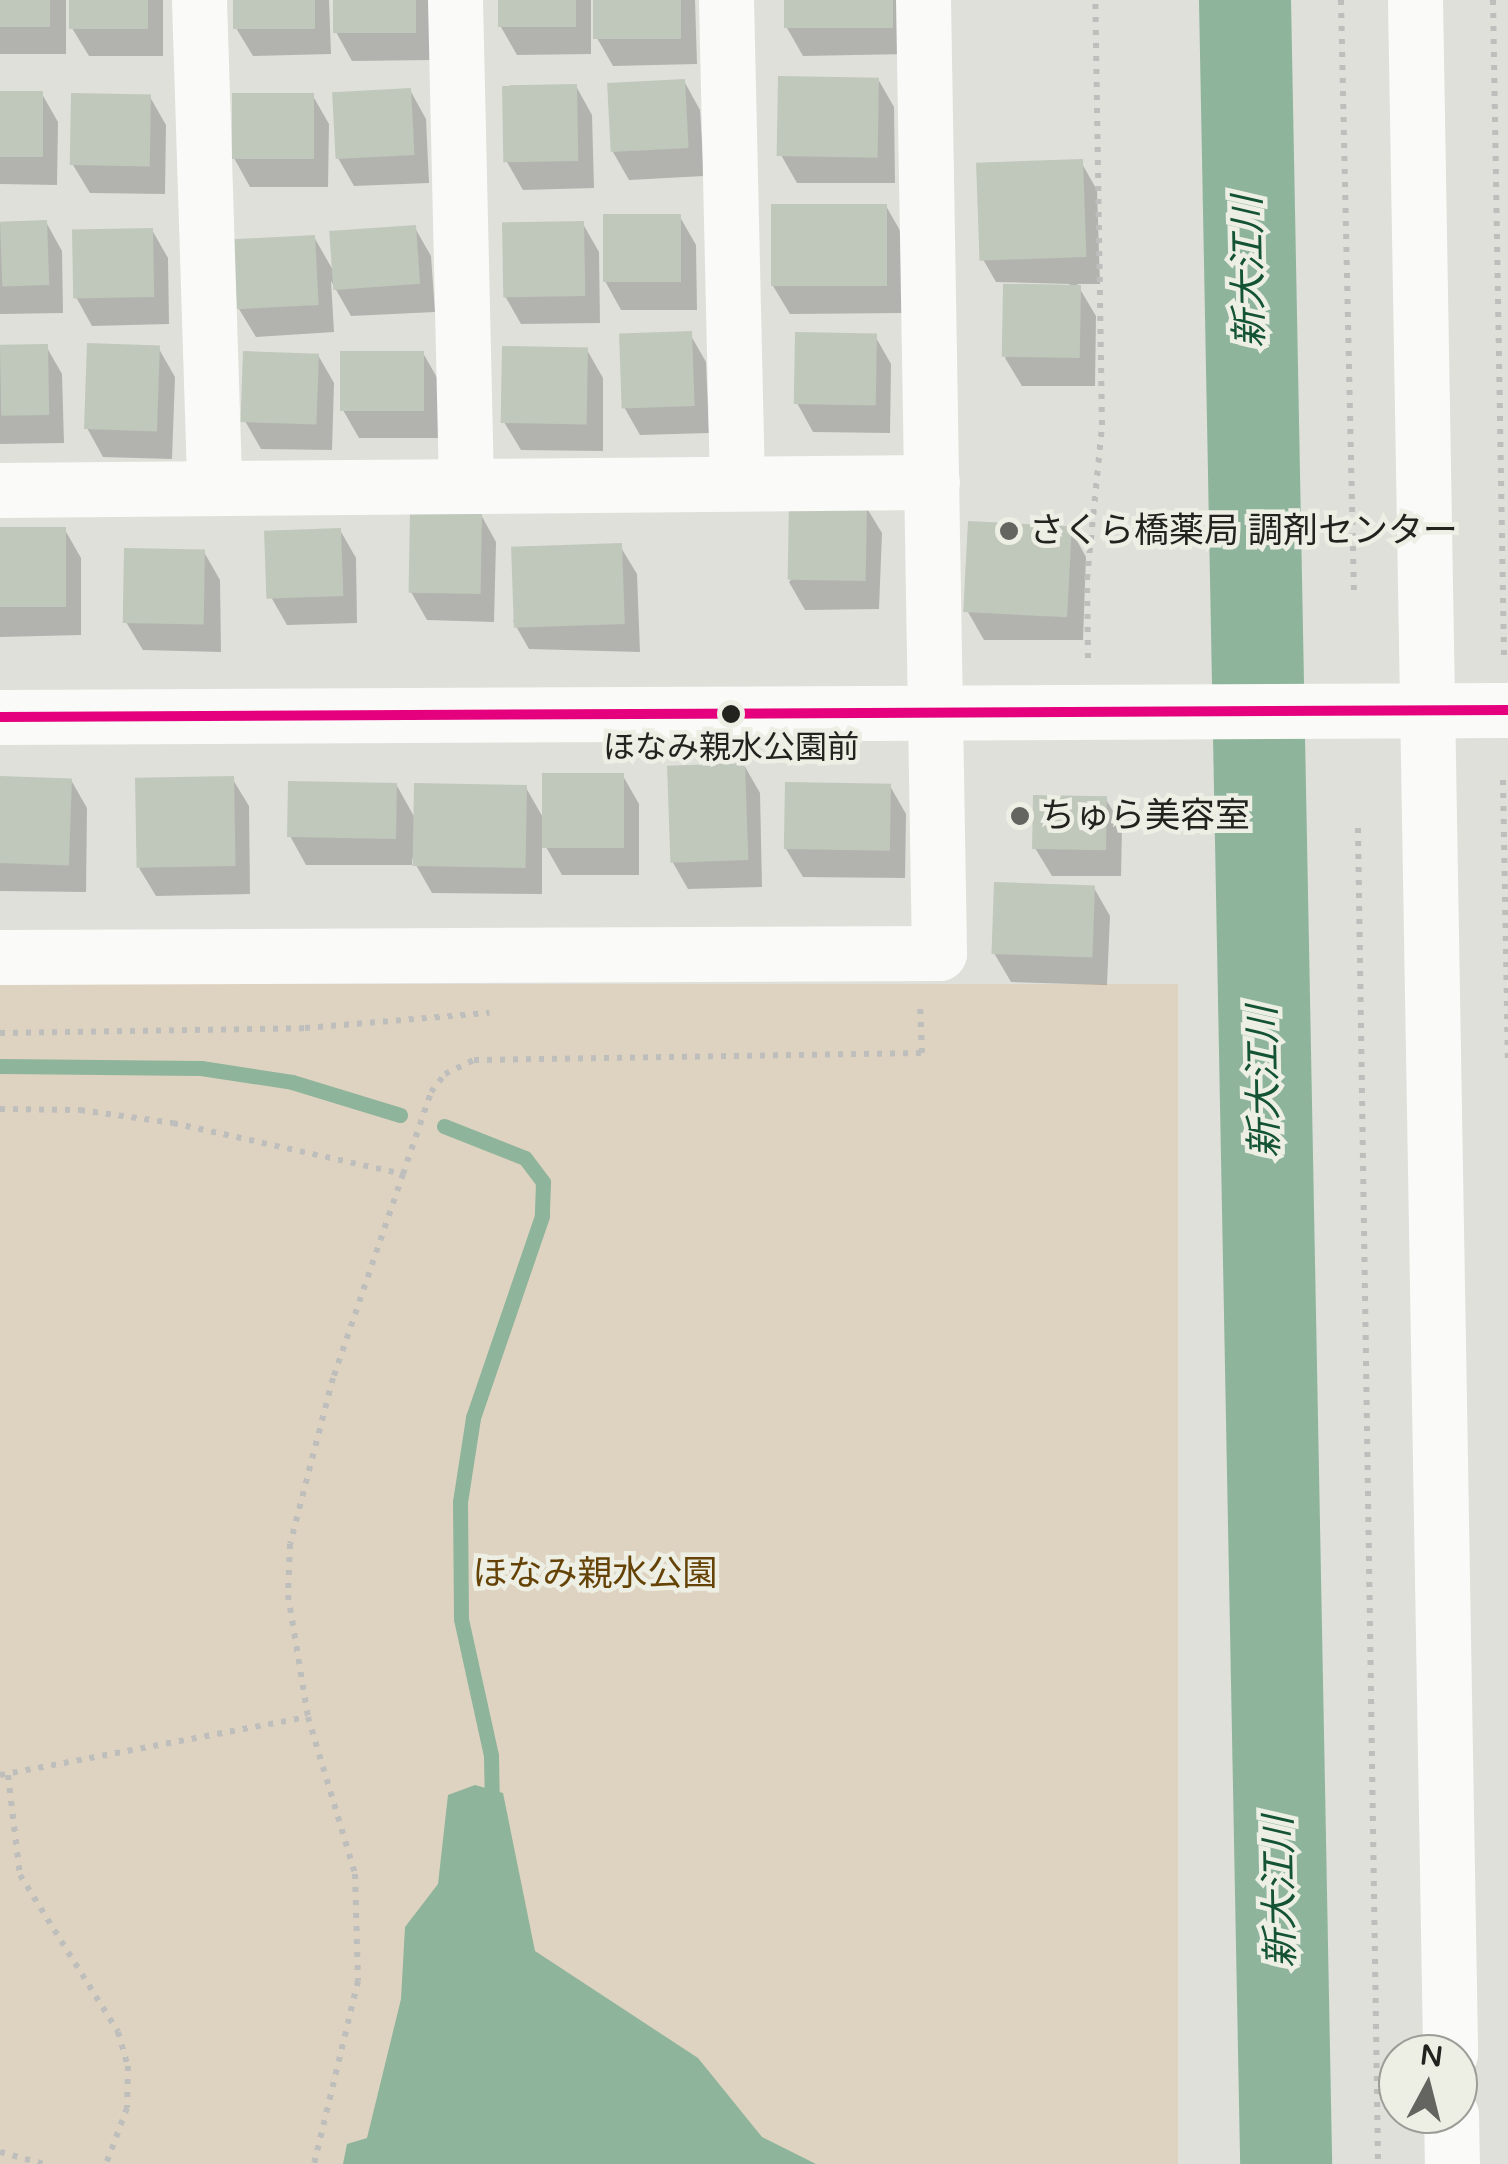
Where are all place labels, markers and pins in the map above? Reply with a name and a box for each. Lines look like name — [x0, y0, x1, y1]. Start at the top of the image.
place label: さくら橋薬局 調剤センター — [1029, 510, 1458, 552]
marker: さくら橋薬局 調剤センター — [998, 520, 1020, 542]
marker: ほなみ親水公園前 — [721, 704, 741, 724]
place label: ほなみ親水公園前 — [603, 729, 859, 767]
place label: ちゅら美容室 — [1040, 795, 1250, 837]
marker: ちゅら美容室 — [1009, 805, 1031, 827]

